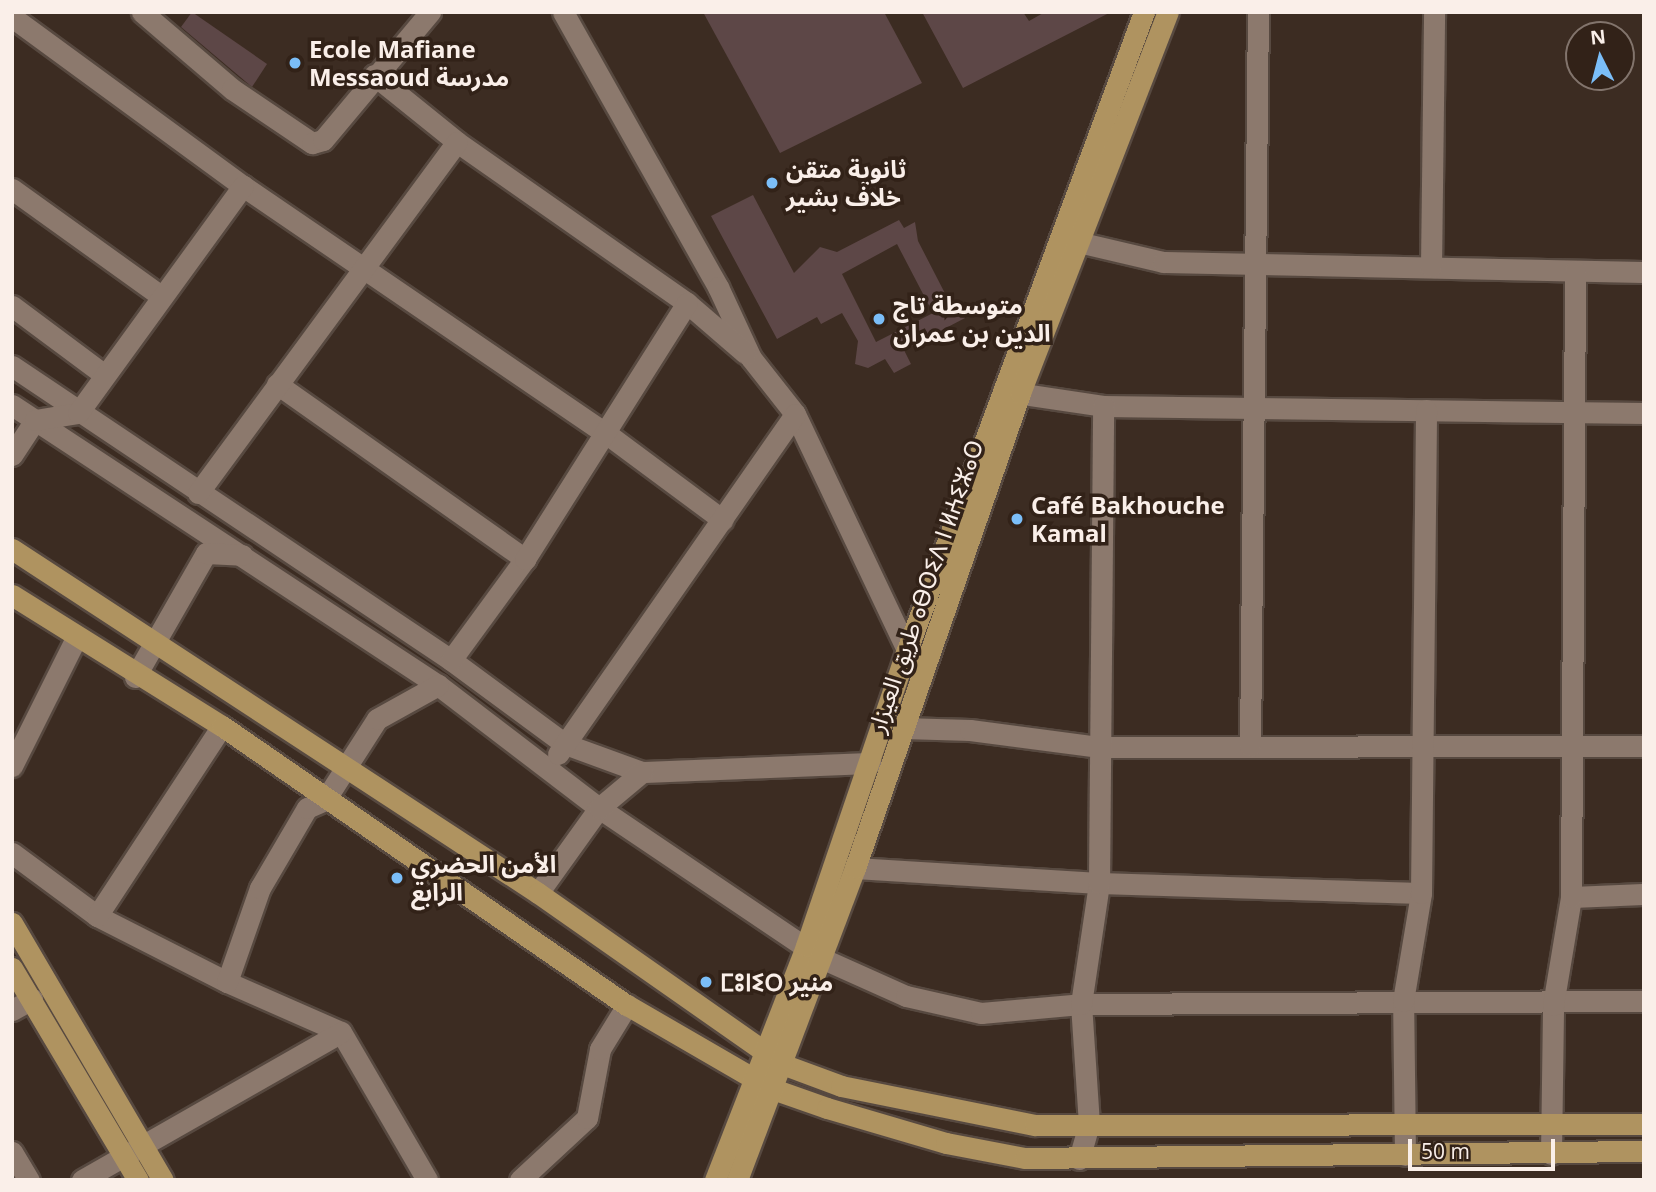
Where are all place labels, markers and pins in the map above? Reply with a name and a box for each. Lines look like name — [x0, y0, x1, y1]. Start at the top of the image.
place label: Ecole Mafiane Messaoud مدرسة — [309, 35, 509, 91]
marker: Ecole Mafiane Messaoud مدرسة — [287, 55, 303, 71]
place label: ثانوية متقن خلاف بشير — [786, 155, 906, 211]
marker: ثانوية متقن خلاف بشير — [764, 175, 780, 191]
place label: متوسطة تاج الدين بن عمران — [893, 291, 1051, 347]
marker: متوسطة تاج الدين بن عمران — [871, 311, 887, 327]
place label: Café Bakhouche Kamal — [1031, 491, 1225, 547]
marker: Café Bakhouche Kamal — [1009, 511, 1025, 527]
place label: الأمن الحضري الرابع — [411, 850, 556, 906]
marker: الأمن الحضري الرابع — [389, 870, 405, 886]
place label: ⵎⵓⵏⵉⵔ منير — [720, 968, 833, 996]
marker: ⵎⵓⵏⵉⵔ منير — [698, 974, 714, 990]

